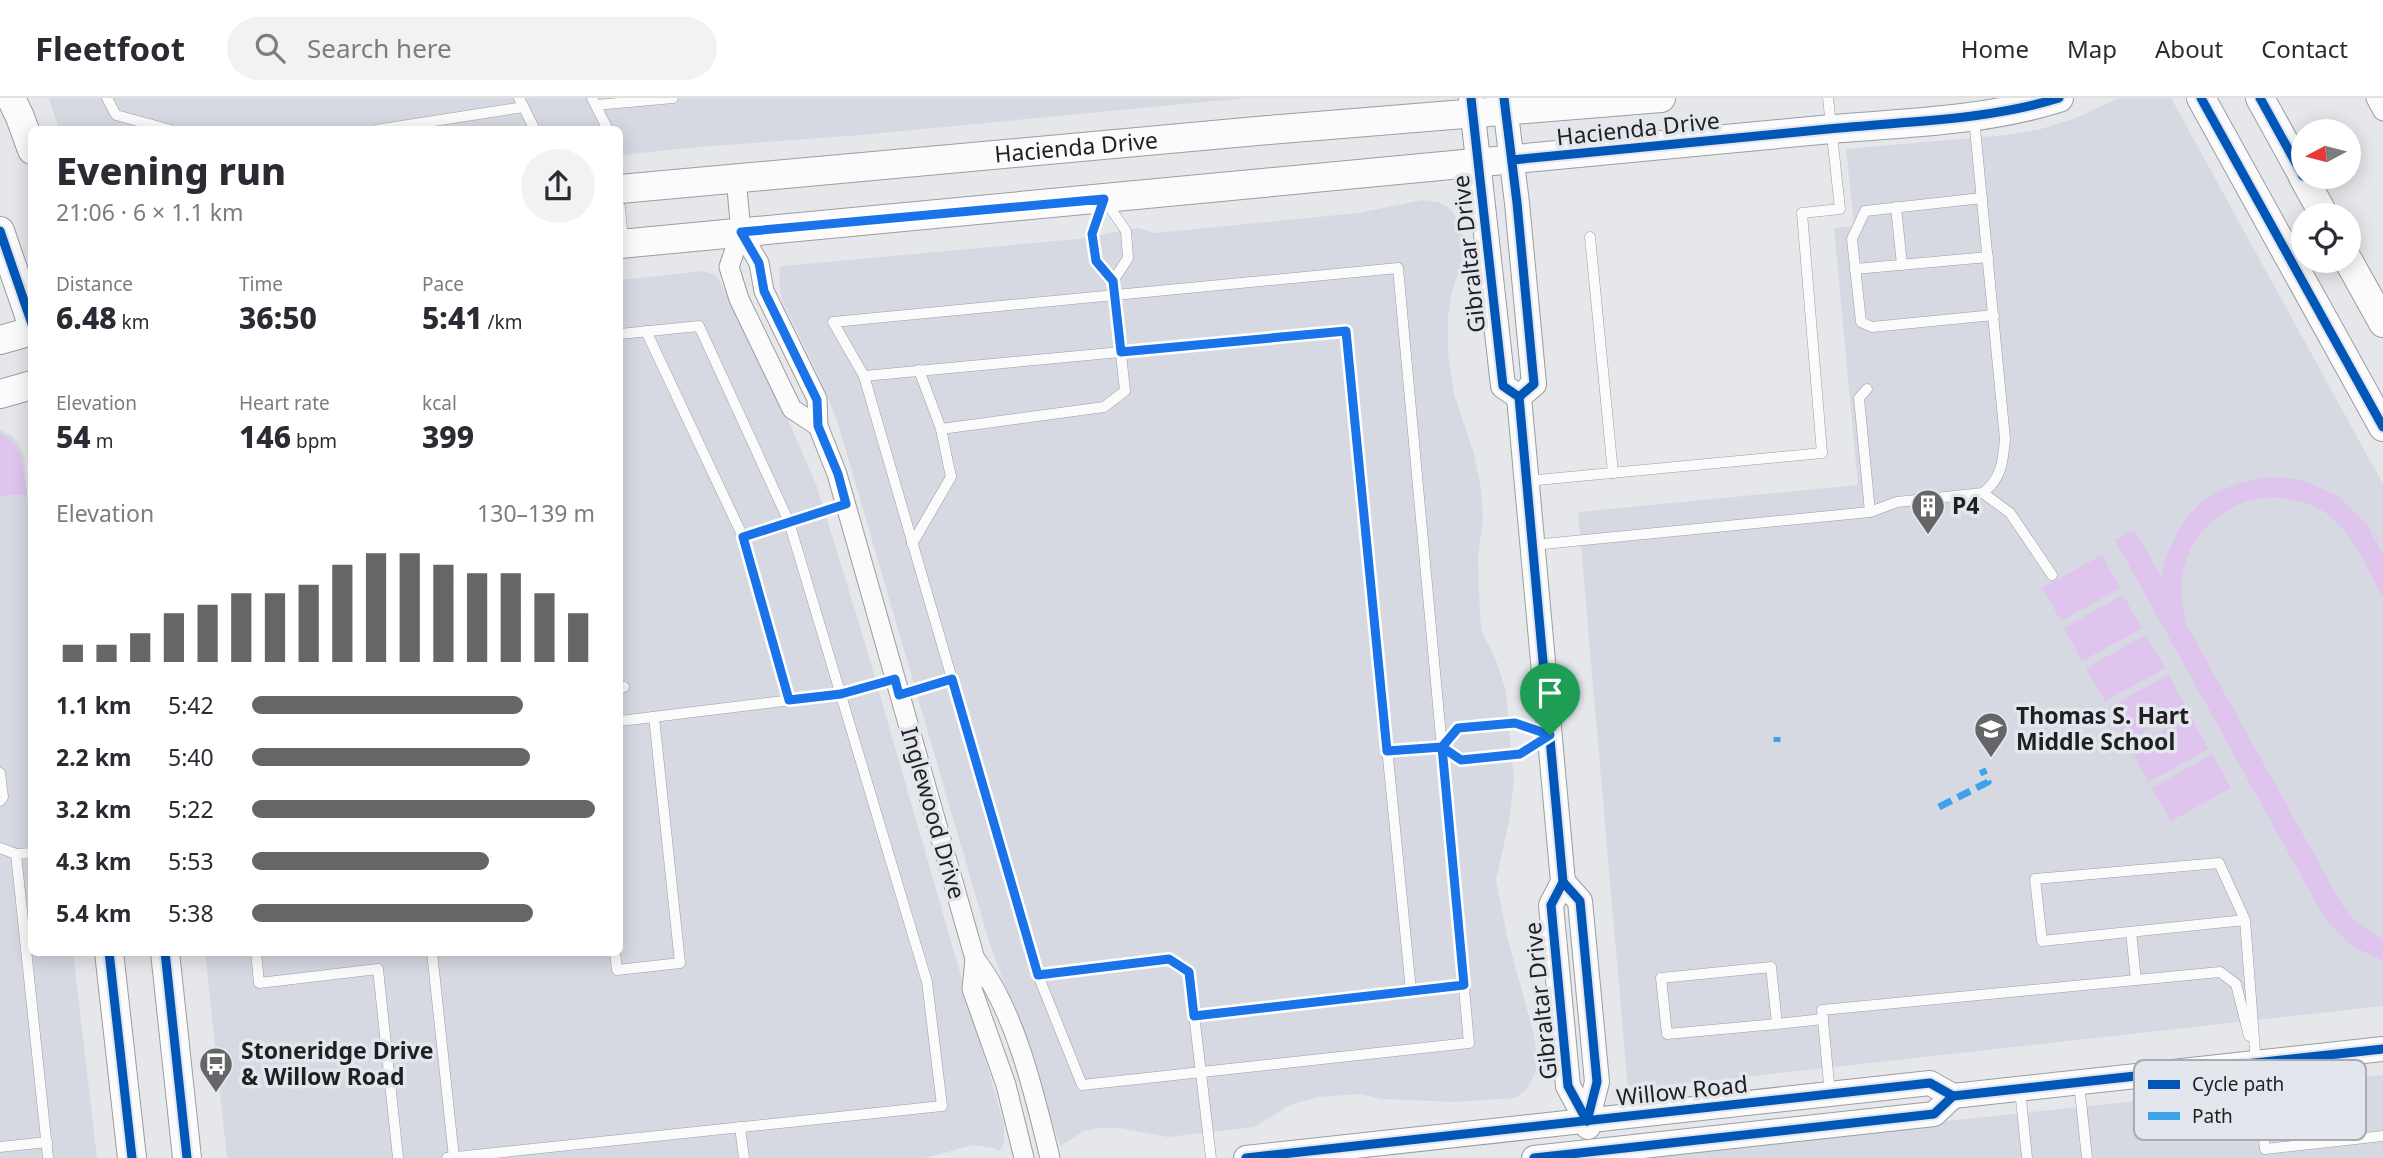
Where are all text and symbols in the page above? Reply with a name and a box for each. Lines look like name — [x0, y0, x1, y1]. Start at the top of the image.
search box — [227, 17, 717, 80]
text: Fleetfoot — [35, 26, 185, 71]
icon: search — [251, 29, 289, 67]
text: Search here — [307, 30, 452, 66]
text: Home — [1961, 32, 2029, 65]
text: Map — [2067, 32, 2117, 65]
text: About — [2155, 32, 2223, 65]
text: Contact — [2261, 32, 2348, 65]
street label: Hacienda Drive — [1555, 104, 1721, 152]
north arrow — [2291, 119, 2361, 189]
map controls — [2291, 119, 2361, 273]
street label: Hacienda Drive — [993, 123, 1159, 170]
text: Evening run — [56, 144, 286, 196]
button: share — [521, 149, 595, 223]
street label: Gibraltar Drive — [1444, 174, 1492, 334]
text: 21:06 · 6 × 1.1 km — [56, 196, 243, 228]
button: locate — [2291, 203, 2361, 273]
text: Distance — [56, 271, 133, 297]
text: Time — [239, 271, 283, 297]
text: Pace — [422, 271, 464, 297]
text: 6.48 — [56, 297, 117, 338]
text: 36:50 — [239, 297, 317, 338]
text: 5:41 — [422, 297, 483, 338]
text: km — [117, 309, 149, 335]
text: /km — [483, 309, 523, 335]
text: Elevation — [56, 390, 137, 416]
text: Heart rate — [239, 390, 330, 416]
text: kcal — [422, 390, 457, 416]
text: 54 — [56, 416, 91, 457]
text: 146 — [239, 416, 291, 457]
text: 399 — [422, 416, 474, 457]
text: m — [91, 428, 113, 454]
text: bpm — [291, 428, 337, 454]
building icon: P4 — [1909, 487, 1947, 536]
place label: P4 — [1952, 489, 1979, 521]
text: Elevation — [56, 497, 154, 529]
text: 130–139 m — [477, 497, 595, 529]
pin — [1520, 663, 1580, 735]
icon: arrive — [1531, 674, 1569, 712]
text: 1.1 km — [56, 689, 131, 721]
text: 5:42 — [168, 689, 214, 721]
place label: Thomas S. Hart Middle School — [2016, 699, 2189, 757]
school or university icon: Thomas S. Hart Middle School — [1972, 710, 2010, 759]
street label: Inglewood Drive — [894, 723, 974, 902]
text: 2.2 km — [56, 741, 131, 773]
text: 5:40 — [168, 741, 214, 773]
text: 3.2 km — [56, 793, 131, 825]
text: 5:22 — [168, 793, 214, 825]
text: 4.3 km — [56, 845, 131, 877]
text: 5:53 — [168, 845, 214, 877]
text: 5.4 km — [56, 897, 131, 929]
text: 5:38 — [168, 897, 214, 929]
street label: Gibraltar Drive — [1516, 921, 1564, 1081]
place label: Stoneridge Drive & Willow Road — [241, 1034, 434, 1092]
bus stop icon: Stoneridge Drive & Willow Road — [197, 1045, 235, 1094]
legend — [2134, 1060, 2366, 1140]
street label: Willow Road — [1615, 1067, 1749, 1113]
text: Cycle path — [2192, 1071, 2284, 1097]
text: Path — [2192, 1103, 2233, 1129]

